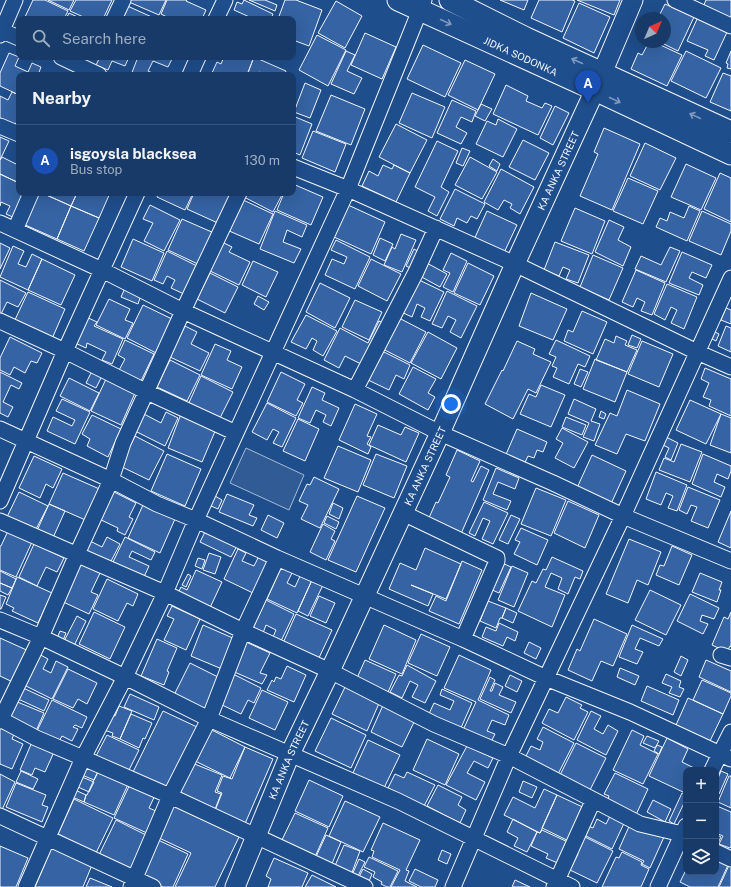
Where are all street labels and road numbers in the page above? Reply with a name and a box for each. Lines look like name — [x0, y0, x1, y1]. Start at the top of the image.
street label: JIDKA SODONKA — [482, 34, 560, 78]
street label: KA ANKA STREET — [535, 129, 581, 212]
street label: KA ANKA STREET — [401, 425, 448, 507]
street label: KA ANKA STREET — [266, 718, 311, 801]

